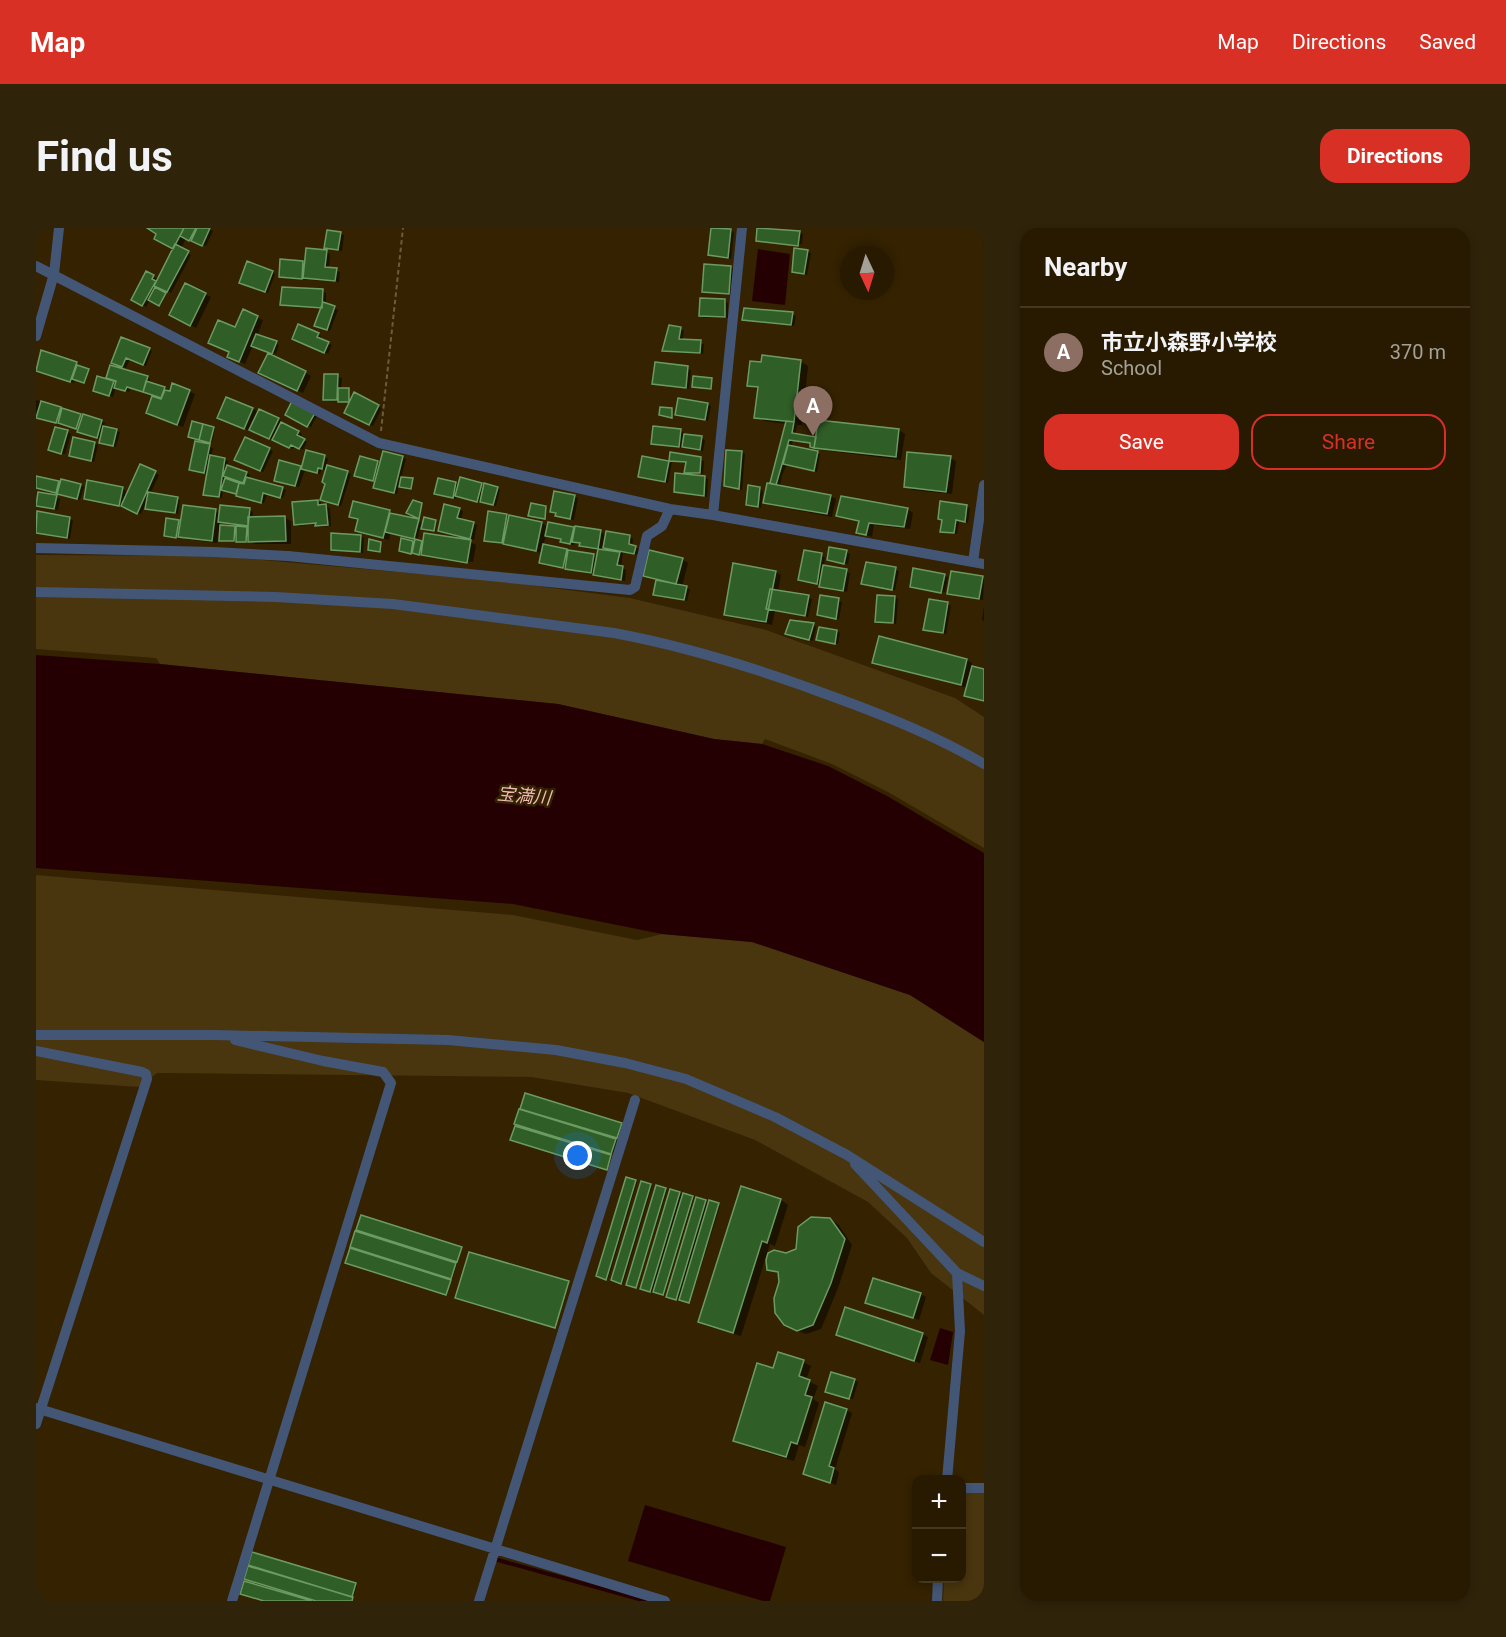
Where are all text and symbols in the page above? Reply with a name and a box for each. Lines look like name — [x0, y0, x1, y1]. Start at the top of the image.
text: Map — [30, 26, 85, 59]
text: Map — [1217, 30, 1259, 54]
text: Directions — [1292, 30, 1386, 54]
text: Saved — [1419, 30, 1476, 54]
button: Directions — [1320, 129, 1470, 183]
text: Find us — [36, 132, 173, 181]
north arrow — [840, 246, 894, 300]
text: Nearby — [1044, 252, 1127, 282]
text: 市立小森野小学校 — [1101, 330, 1277, 355]
text: A — [1057, 340, 1070, 364]
text: 370 m — [1390, 340, 1446, 364]
text: School — [1101, 356, 1162, 380]
pin: A — [794, 386, 832, 436]
button: Save — [1044, 414, 1239, 470]
button: Share — [1251, 414, 1446, 470]
water label: 宝満川 — [496, 783, 554, 808]
your location — [563, 1141, 592, 1170]
map controls — [912, 1475, 966, 1583]
button: + — [912, 1475, 966, 1529]
button: − — [912, 1529, 966, 1583]

